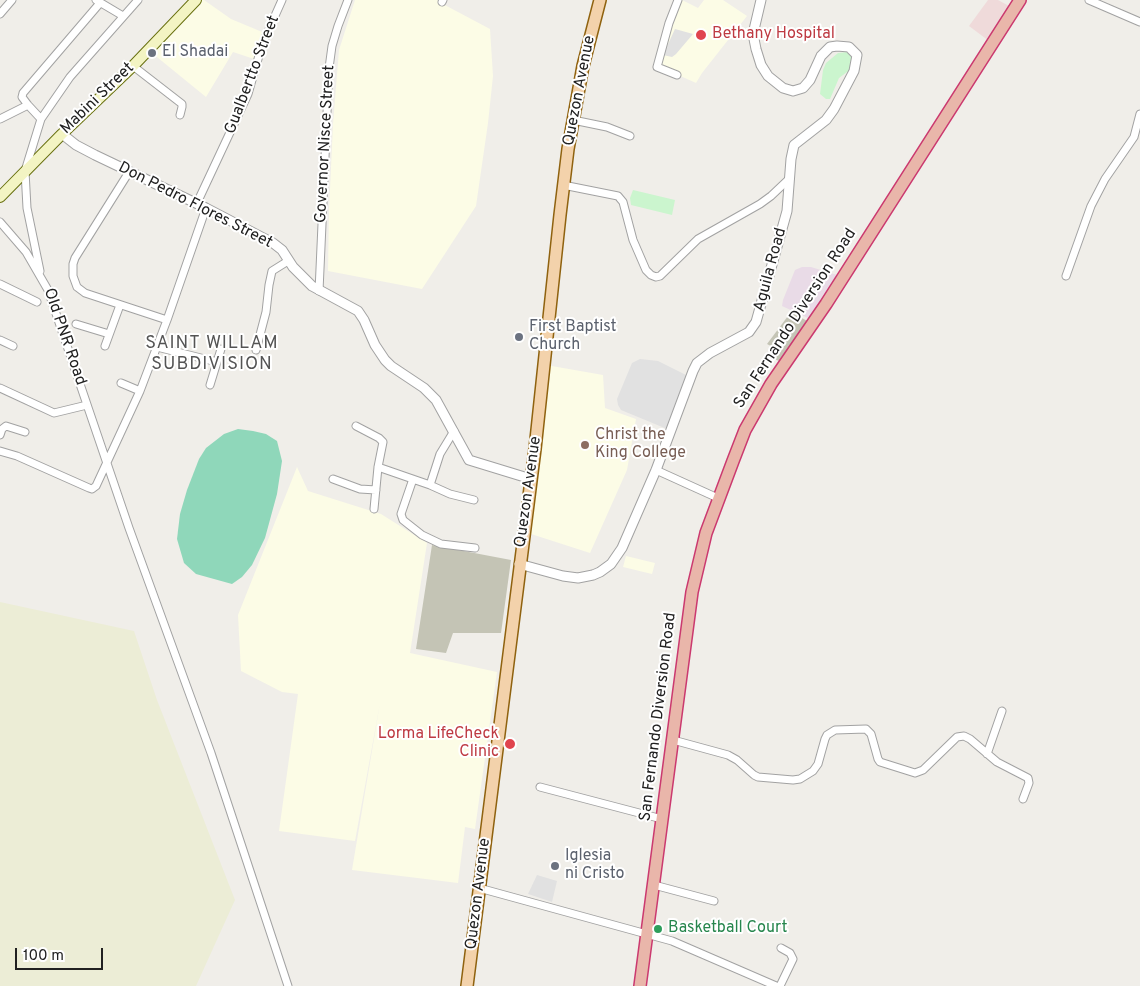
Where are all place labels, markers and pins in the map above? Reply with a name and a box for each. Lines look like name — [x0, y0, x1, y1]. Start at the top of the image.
place label: Bethany Hospital — [712, 25, 835, 45]
marker: Bethany Hospital — [694, 28, 708, 42]
place label: El Shadai — [162, 43, 228, 63]
marker: El Shadai — [146, 47, 158, 59]
place label: First Baptist Church — [529, 318, 617, 356]
marker: First Baptist Church — [513, 331, 525, 343]
place label: Christ the King College — [595, 426, 686, 464]
marker: Christ the King College — [579, 439, 591, 451]
place label: Lorma LifeCheck Clinic — [378, 725, 499, 763]
marker: Lorma LifeCheck Clinic — [503, 737, 517, 751]
place label: Iglesia ni Cristo — [565, 847, 625, 885]
marker: Iglesia ni Cristo — [549, 860, 561, 872]
place label: Basketball Court — [668, 919, 788, 939]
marker: Basketball Court — [652, 923, 664, 935]

